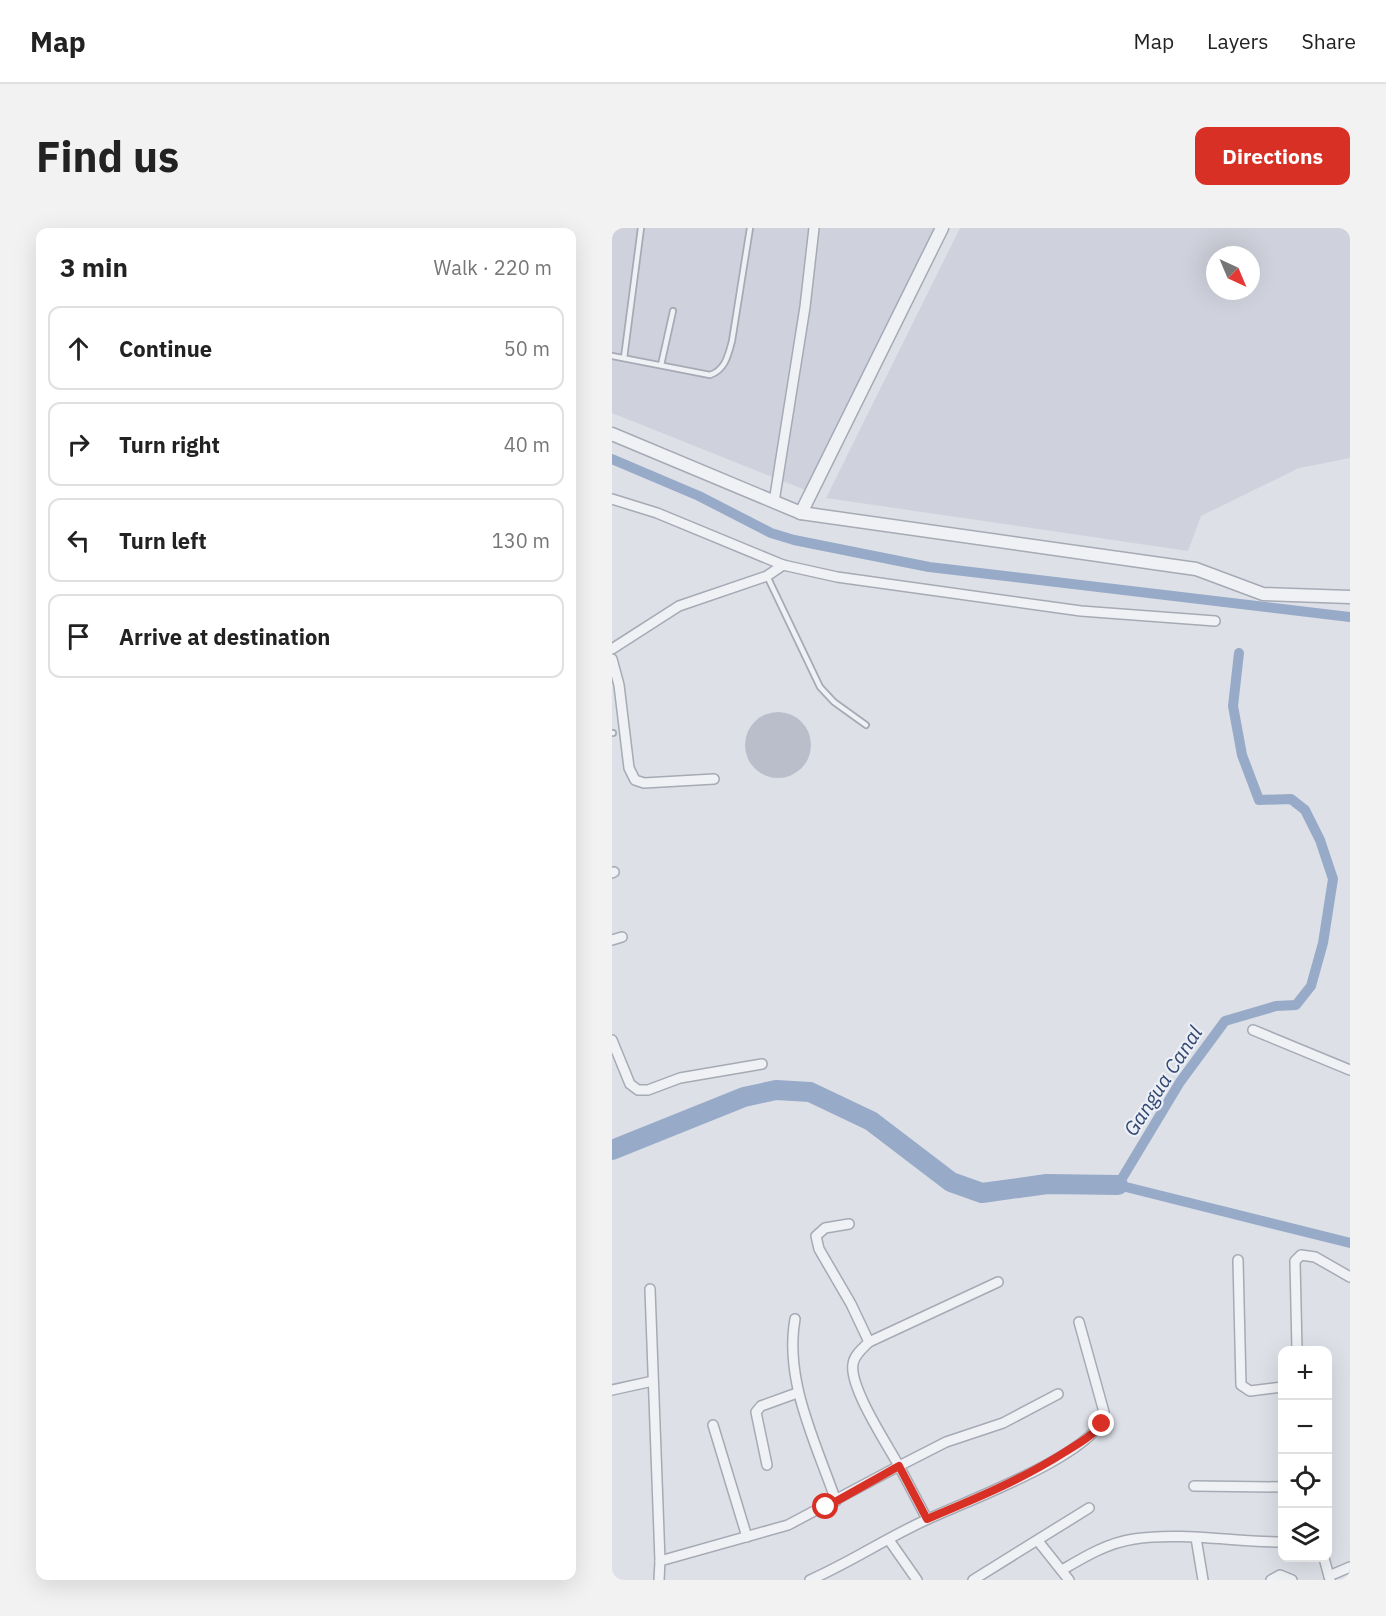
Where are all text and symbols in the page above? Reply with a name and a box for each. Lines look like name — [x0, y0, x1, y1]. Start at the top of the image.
text: Map — [30, 23, 86, 60]
text: Map — [1134, 27, 1174, 55]
text: Layers — [1207, 27, 1269, 55]
text: Share — [1302, 27, 1356, 55]
button: Directions — [1195, 127, 1350, 185]
text: Find us — [36, 129, 179, 184]
north arrow — [1206, 246, 1260, 300]
text: 3 min — [60, 250, 128, 284]
text: Walk · 220 m — [434, 254, 552, 281]
icon: ahead — [62, 332, 95, 365]
text: Continue — [119, 334, 212, 363]
text: 50 m — [504, 335, 550, 362]
icon: right — [62, 428, 95, 461]
text: Turn right — [119, 430, 220, 459]
text: 40 m — [504, 431, 550, 458]
icon: left — [62, 524, 95, 557]
text: Turn left — [119, 526, 207, 555]
text: 130 m — [492, 527, 550, 554]
icon: arrive — [62, 620, 95, 653]
text: Arrive at destination — [119, 622, 330, 651]
water label: Gangua Canal — [1117, 1020, 1209, 1141]
map controls — [1278, 1346, 1332, 1562]
button: + — [1278, 1346, 1332, 1400]
button: − — [1278, 1400, 1332, 1454]
route end — [1088, 1410, 1114, 1436]
button: locate — [1278, 1454, 1332, 1508]
route start — [812, 1493, 838, 1519]
button: layers — [1278, 1508, 1332, 1562]

